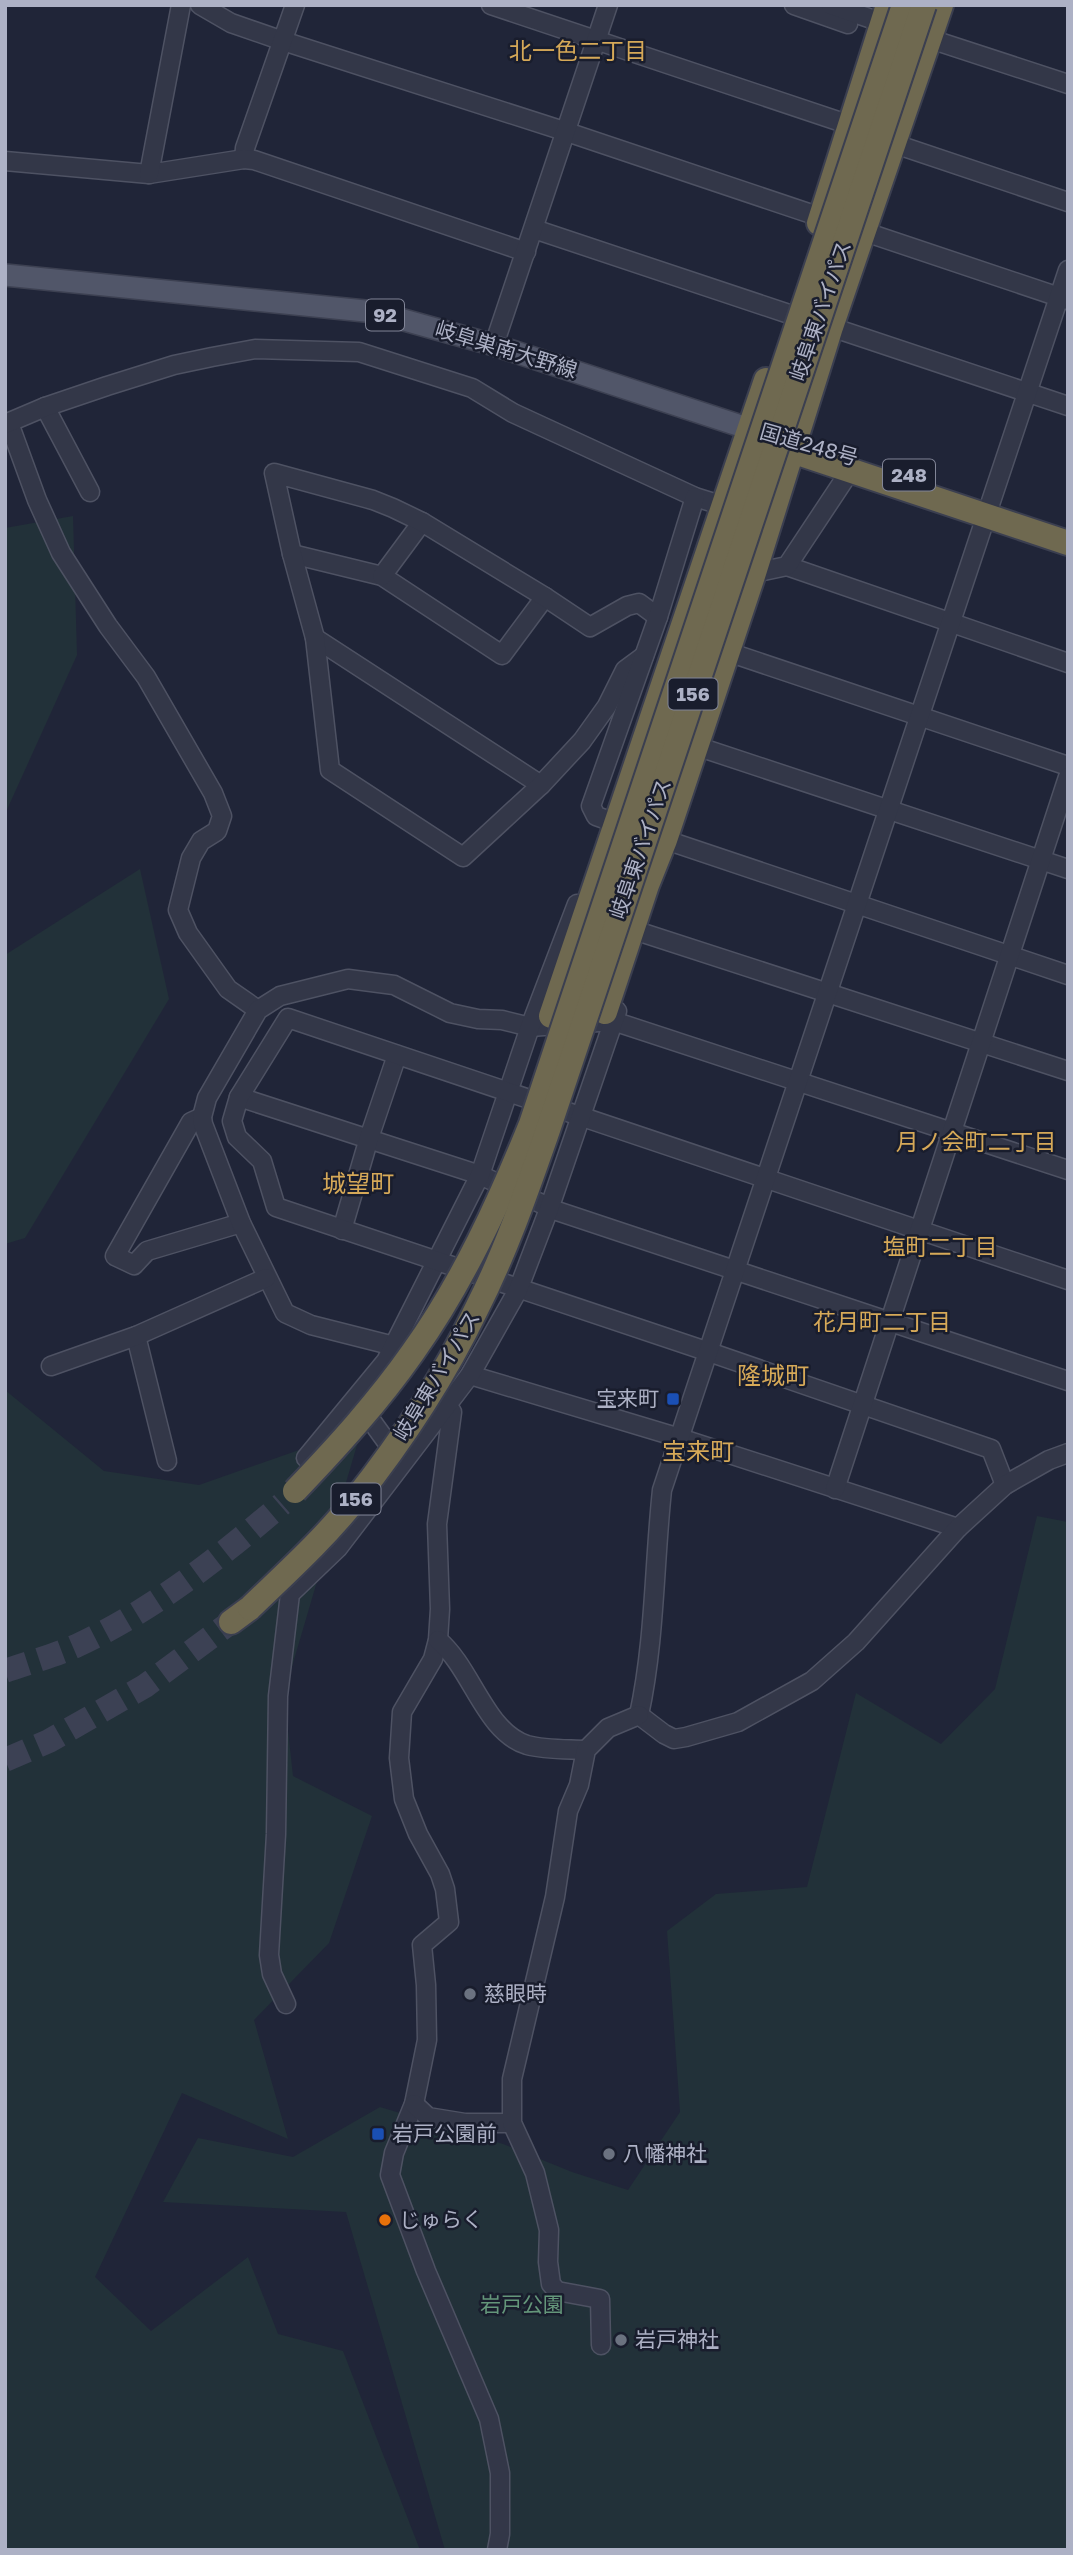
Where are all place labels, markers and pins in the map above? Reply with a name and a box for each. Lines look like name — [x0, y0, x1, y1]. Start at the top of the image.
place label: 宝来町 — [596, 1385, 659, 1411]
marker: 宝来町 — [665, 1391, 681, 1407]
place label: 慈眼時 — [484, 1980, 547, 2006]
marker: 慈眼時 — [462, 1986, 478, 2002]
place label: 岩戸公園前 — [392, 2120, 497, 2146]
marker: 岩戸公園前 — [370, 2126, 386, 2142]
place label: 八幡神社 — [623, 2140, 707, 2166]
marker: 八幡神社 — [601, 2146, 617, 2162]
place label: じゅらく — [399, 2206, 483, 2232]
marker: じゅらく — [377, 2212, 393, 2228]
place label: 岩戸神社 — [635, 2326, 719, 2352]
marker: 岩戸神社 — [613, 2332, 629, 2348]

